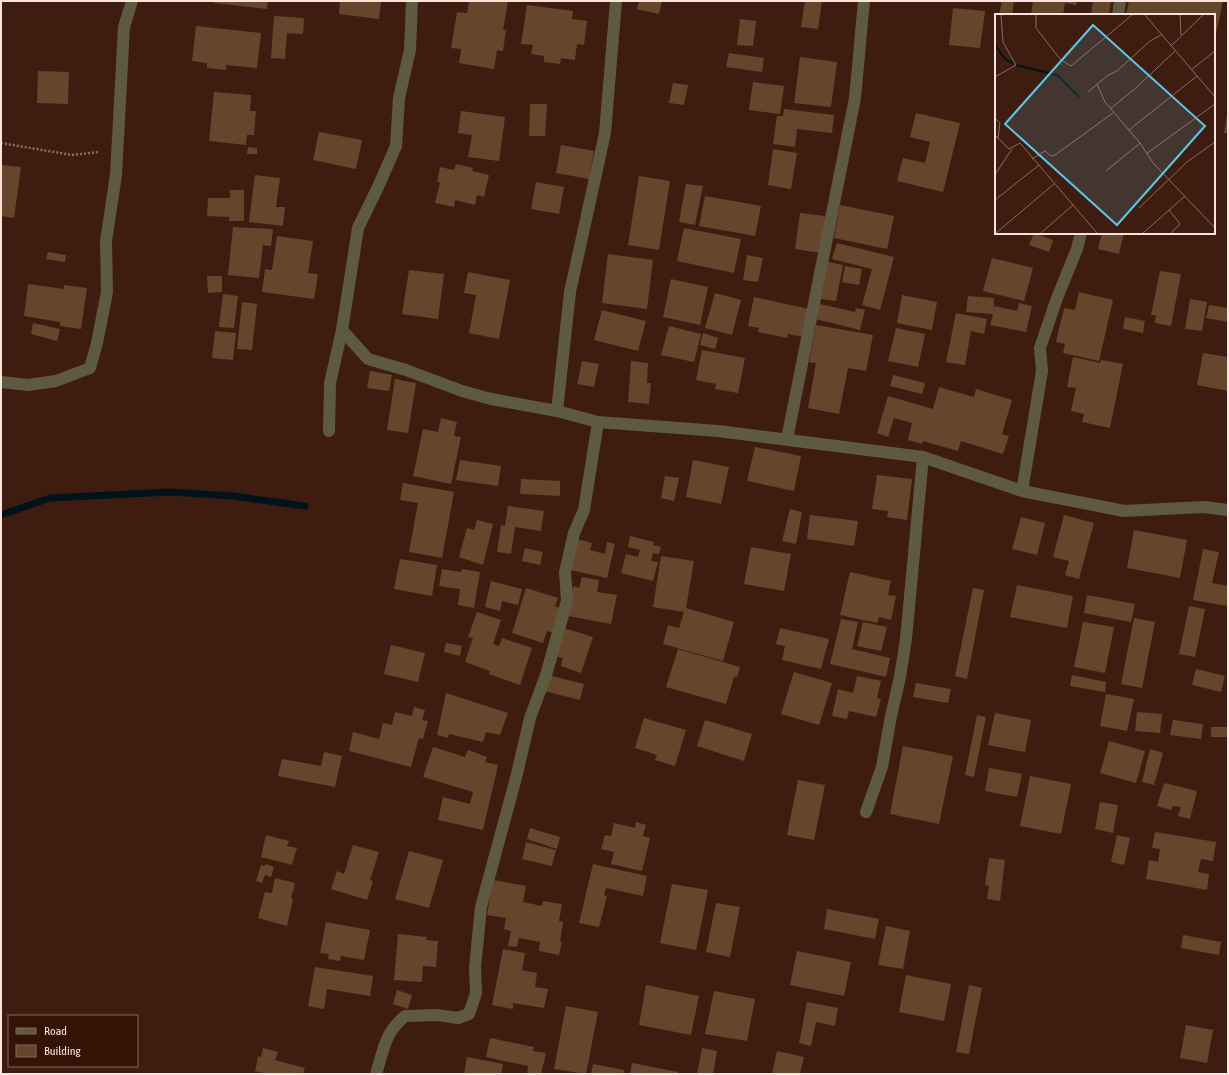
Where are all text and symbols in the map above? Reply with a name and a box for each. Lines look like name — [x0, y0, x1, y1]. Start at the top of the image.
inset map — [995, 14, 1215, 234]
legend — [8, 1015, 138, 1067]
text: Road — [44, 1024, 67, 1038]
text: Building — [44, 1044, 82, 1058]

